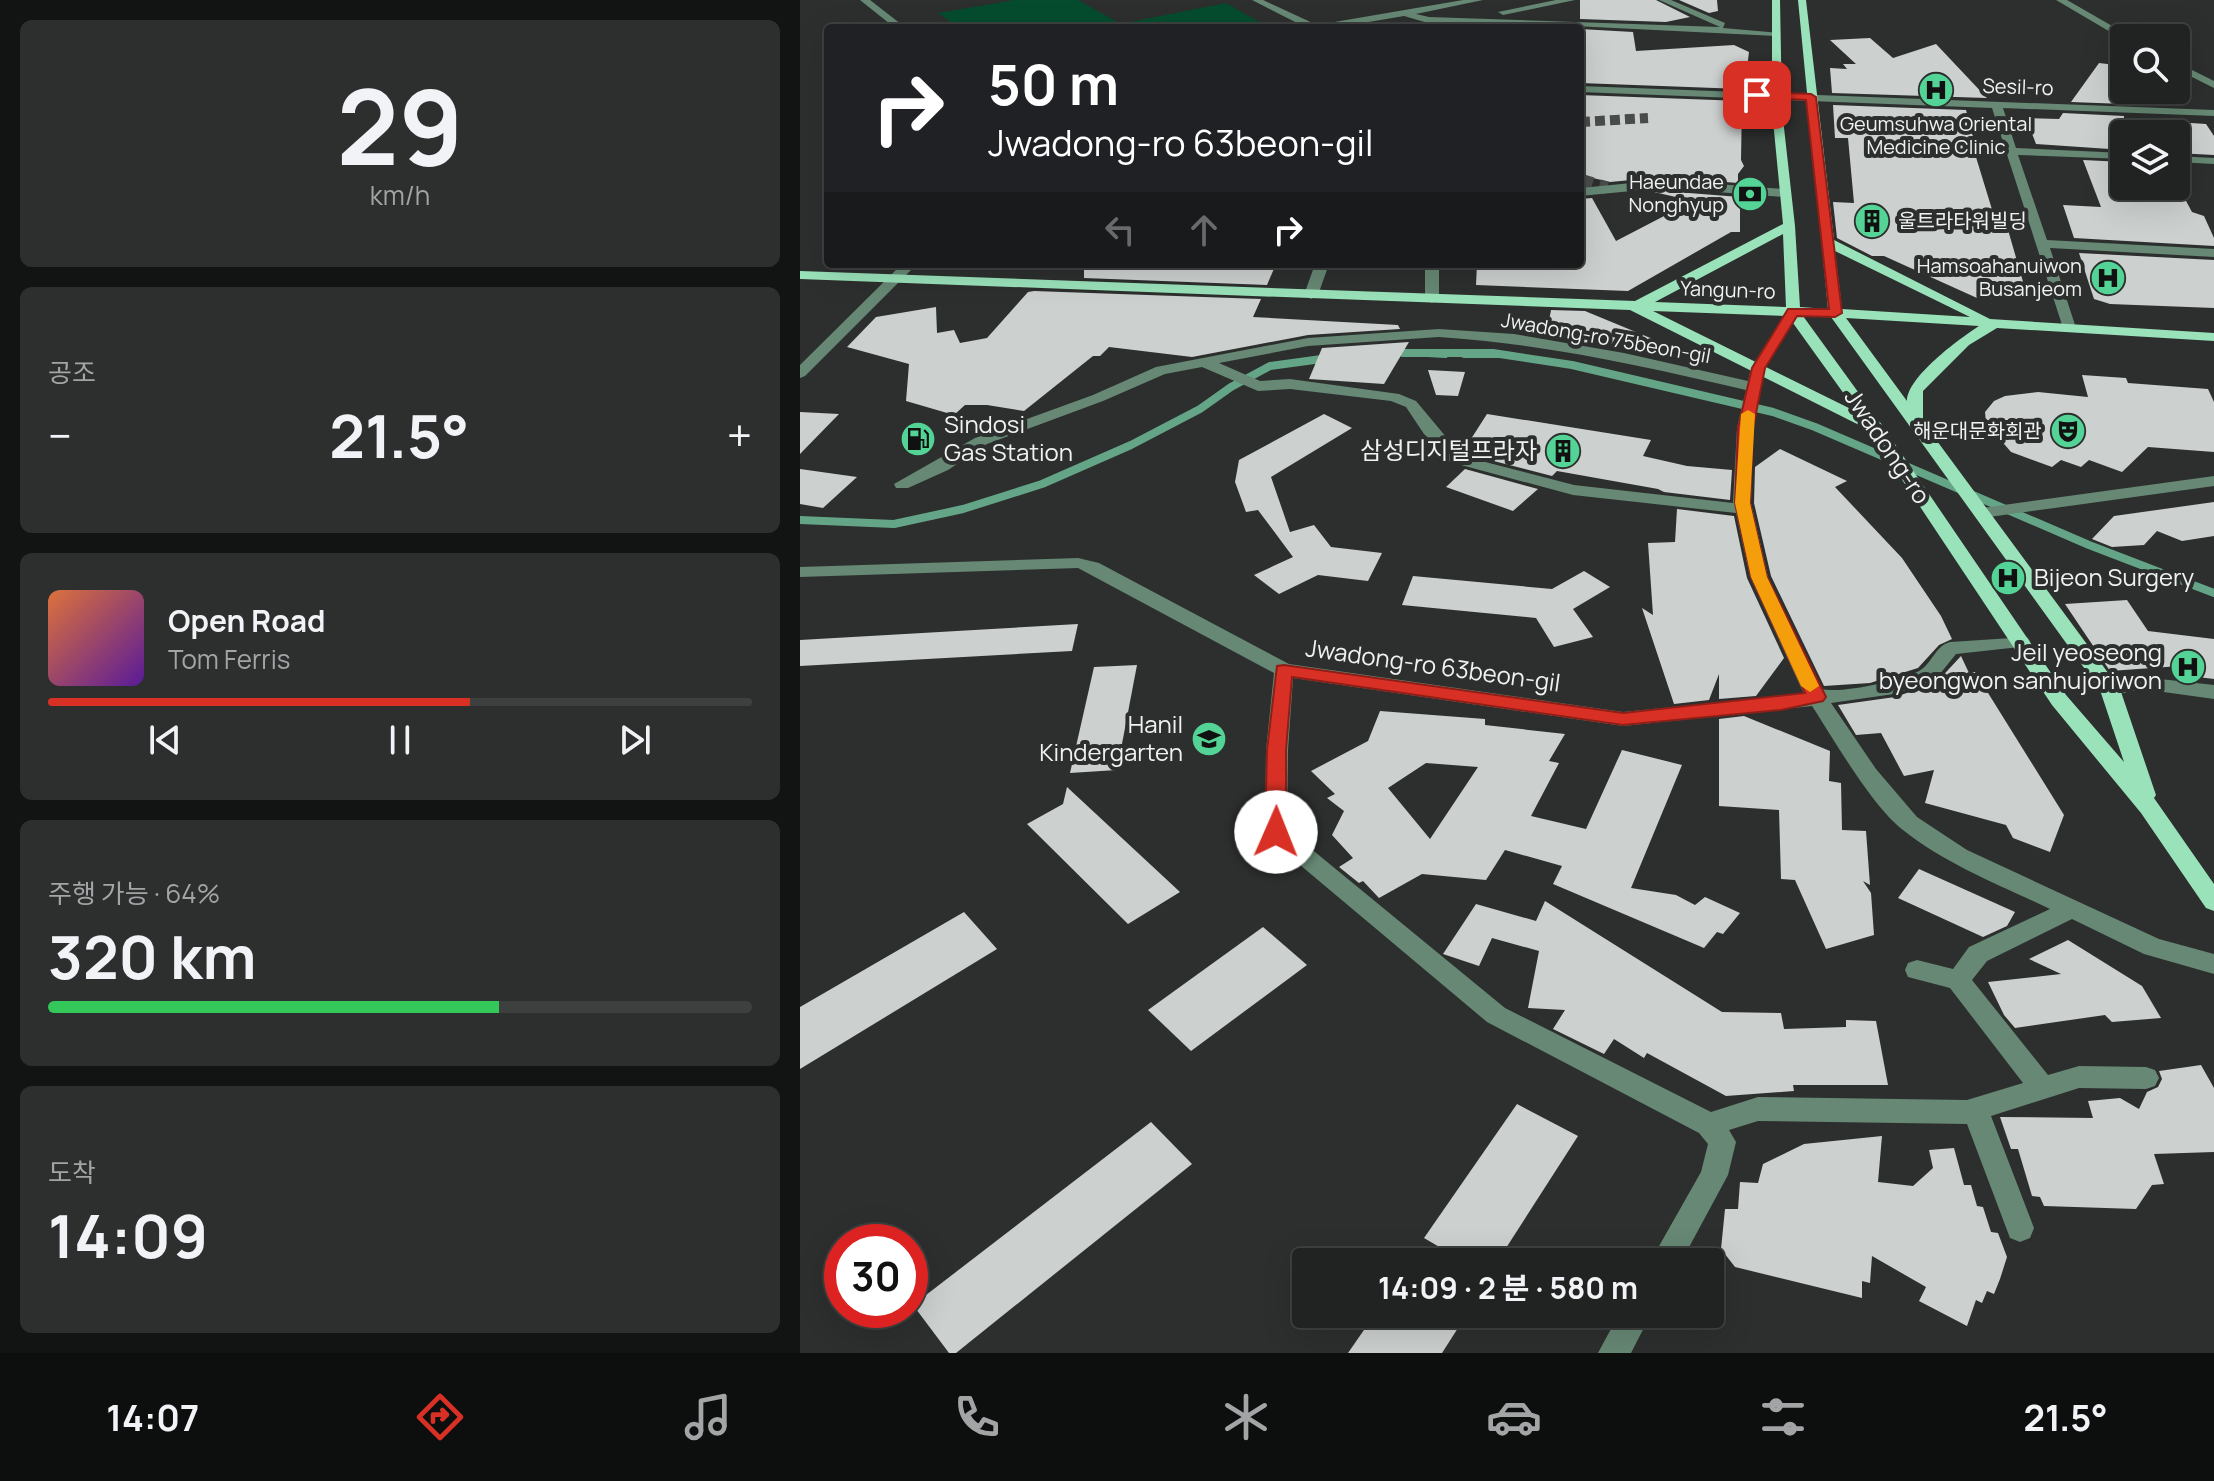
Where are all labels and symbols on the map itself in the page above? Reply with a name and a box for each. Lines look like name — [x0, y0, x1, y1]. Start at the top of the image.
pin — [1723, 61, 1791, 129]
hospital icon: Geumsuhwa Oriental Medicine Clinic — [1917, 71, 1955, 109]
street label: Sesil-ro — [1982, 72, 2054, 101]
place label: Geumsuhwa Oriental Medicine Clinic — [1840, 110, 2032, 160]
place label: Haeundae Nonghyup — [1629, 168, 1724, 218]
bank icon: Haeundae Nonghyup — [1731, 175, 1769, 213]
building icon: 울트라타워빌딩 — [1853, 202, 1891, 240]
place label: 울트라타워빌딩 — [1898, 207, 2027, 234]
place label: Hamsoahanuiwon Busanjeom — [1917, 252, 2082, 302]
hospital icon: Hamsoahanuiwon Busanjeom — [2089, 259, 2127, 297]
street label: Yangun-ro — [1680, 274, 1776, 305]
street label: Jwadong-ro 75beon-gil — [1499, 306, 1713, 369]
street label: Jwadong-ro — [1838, 382, 1939, 510]
place label: Sindosi Gas Station — [944, 407, 1073, 468]
theatre icon: 해운대문화회관 — [2049, 412, 2087, 450]
place label: 해운대문화회관 — [1913, 417, 2042, 444]
fuel station icon: Sindosi Gas Station — [899, 420, 937, 458]
building icon: 삼성디지털프라자 — [1544, 432, 1582, 470]
place label: 삼성디지털프라자 — [1360, 433, 1537, 466]
hospital icon: Bijeon Surgery — [1989, 559, 2027, 597]
place label: Bijeon Surgery — [2034, 560, 2195, 593]
street label: Jwadong-ro 63beon-gil — [1304, 630, 1563, 699]
place label: Jeil yeoseong byeongwon sanhujoriwon — [1879, 635, 2162, 696]
hospital icon: Jeil yeoseong byeongwon sanhujoriwon — [2169, 648, 2207, 686]
place label: Hanil Kindergarten — [1039, 707, 1183, 768]
school or university icon: Hanil Kindergarten — [1190, 720, 1228, 758]
position arrow — [1234, 790, 1318, 874]
speed limit sign: 30 — [824, 1224, 928, 1328]

